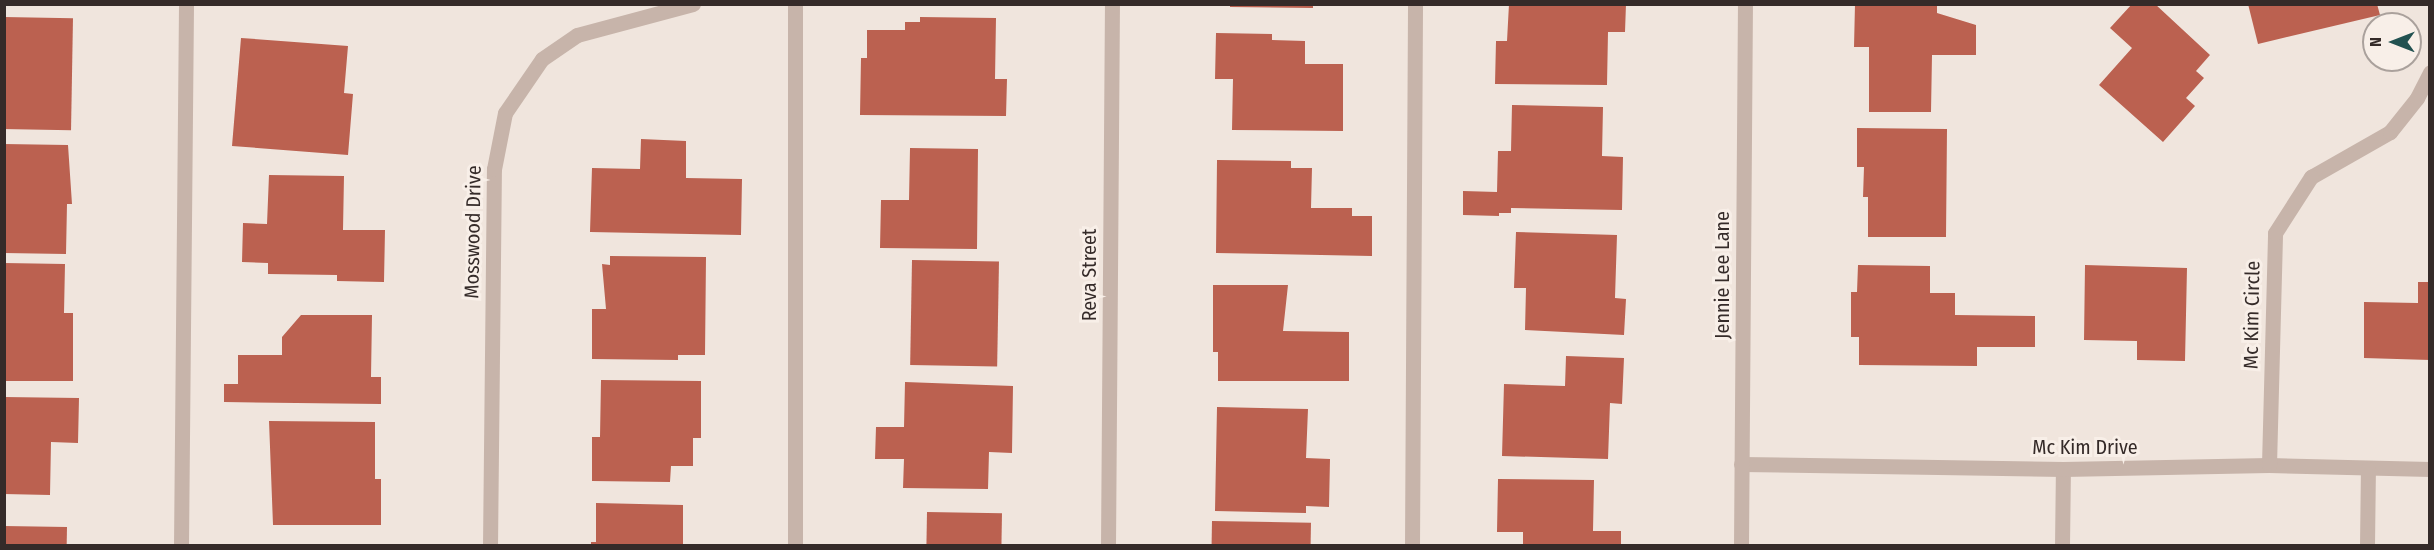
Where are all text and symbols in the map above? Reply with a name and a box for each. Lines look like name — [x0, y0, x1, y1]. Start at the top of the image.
north arrow — [2362, 12, 2422, 72]
text: N — [2366, 37, 2385, 47]
street label: Mosswood Drive — [460, 165, 486, 299]
street label: Jennie Lee Lane — [1710, 211, 1734, 339]
street label: Reva Street — [1077, 229, 1101, 321]
street label: Mc Kim Circle — [2239, 261, 2265, 369]
street label: Mc Kim Drive — [2032, 435, 2138, 459]

